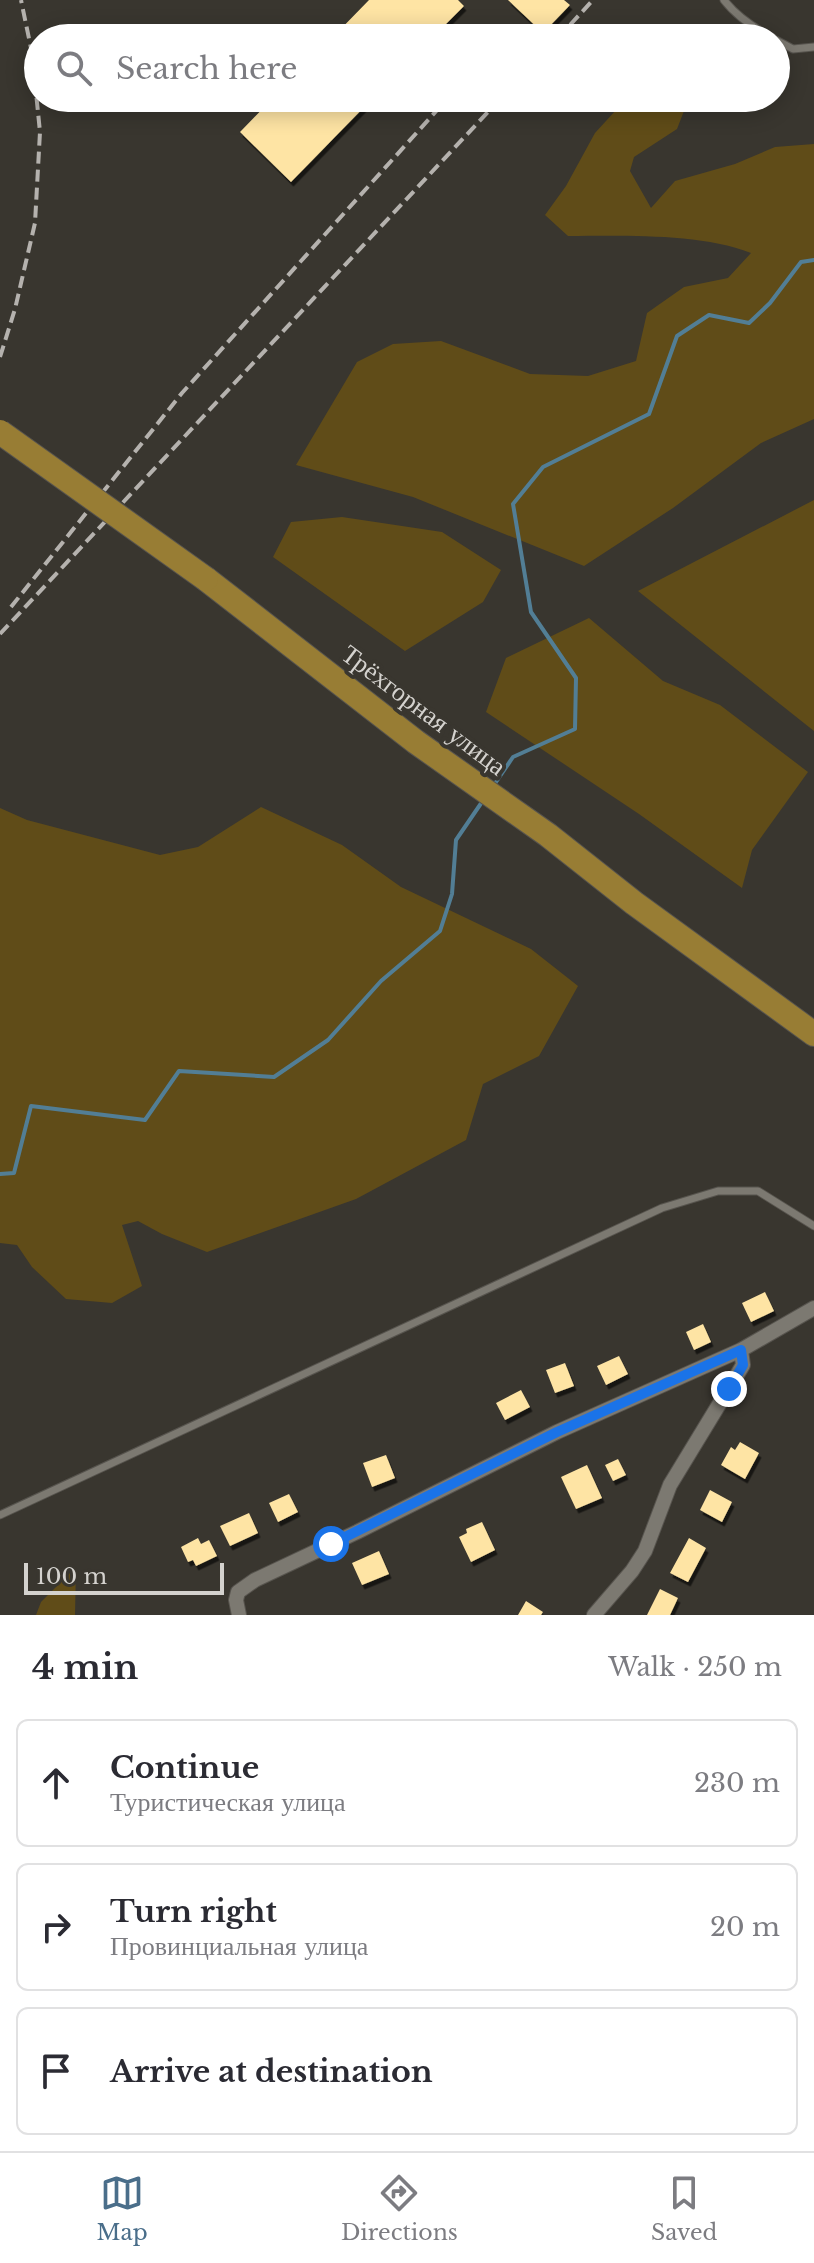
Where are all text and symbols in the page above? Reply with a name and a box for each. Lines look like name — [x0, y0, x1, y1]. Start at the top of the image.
search box — [24, 24, 790, 112]
icon: search — [52, 46, 96, 90]
text: Search here — [116, 50, 297, 87]
street label: Трёхгорная улица — [335, 638, 513, 782]
route end — [711, 1371, 747, 1407]
route start — [313, 1526, 349, 1562]
scale bar — [24, 1559, 224, 1595]
text: 100 m — [36, 1563, 107, 1590]
text: 4 min — [32, 1646, 138, 1688]
text: Walk · 250 m — [608, 1651, 782, 1683]
text: Continue — [110, 1749, 259, 1786]
icon: ahead — [34, 1761, 78, 1805]
text: 230 m — [694, 1767, 780, 1799]
text: Туристическая улица — [110, 1786, 346, 1818]
text: Turn right — [110, 1893, 277, 1930]
icon: right — [34, 1905, 78, 1949]
text: 20 m — [710, 1911, 780, 1943]
text: Провинциальная улица — [110, 1930, 368, 1962]
icon: arrive — [34, 2049, 78, 2093]
text: Arrive at destination — [110, 2053, 433, 2090]
tab: Map — [97, 2171, 148, 2246]
tab: Directions — [341, 2171, 458, 2246]
tab: Saved — [651, 2171, 717, 2246]

